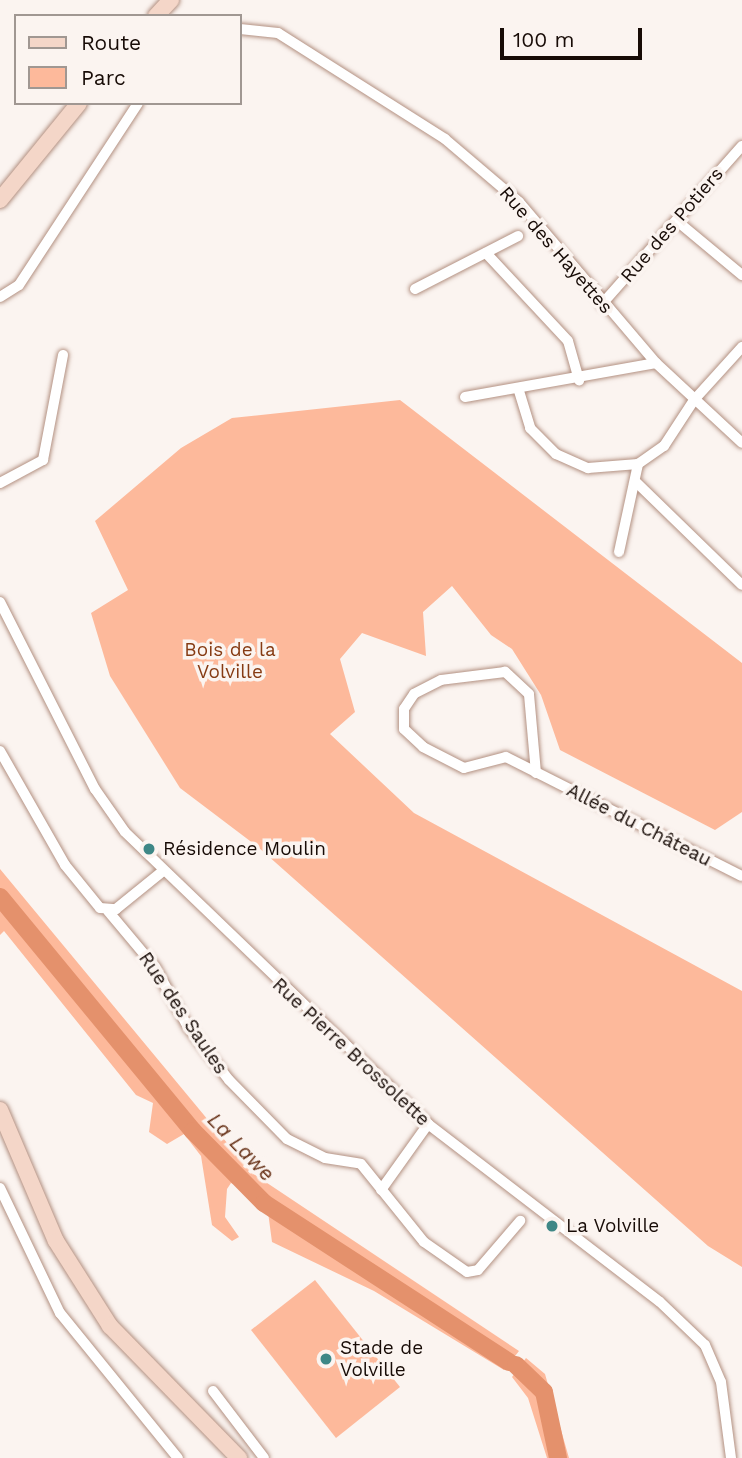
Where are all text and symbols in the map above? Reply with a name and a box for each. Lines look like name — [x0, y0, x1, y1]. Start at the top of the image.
legend — [14, 14, 242, 105]
scale bar — [504, 14, 646, 58]
text: 100 m — [513, 27, 575, 52]
text: Route — [81, 30, 141, 55]
text: Parc — [81, 65, 126, 90]
street label: Rue des Potiers — [616, 163, 728, 287]
street label: Rue des Hayettes — [495, 182, 617, 318]
park label: Bois de la Volville — [184, 639, 276, 683]
street label: Allée du Château — [563, 779, 715, 871]
place label: Résidence Moulin — [163, 838, 326, 860]
marker: Résidence Moulin — [141, 841, 157, 857]
street label: Rue des Saules — [134, 948, 232, 1078]
street label: Rue Pierre Brossolette — [268, 973, 434, 1131]
water label: La Lawe — [202, 1107, 280, 1187]
place label: La Volville — [566, 1215, 660, 1237]
marker: La Volville — [544, 1218, 560, 1234]
place label: Stade de Volville — [340, 1337, 423, 1381]
marker: Stade de Volville — [318, 1351, 334, 1367]

